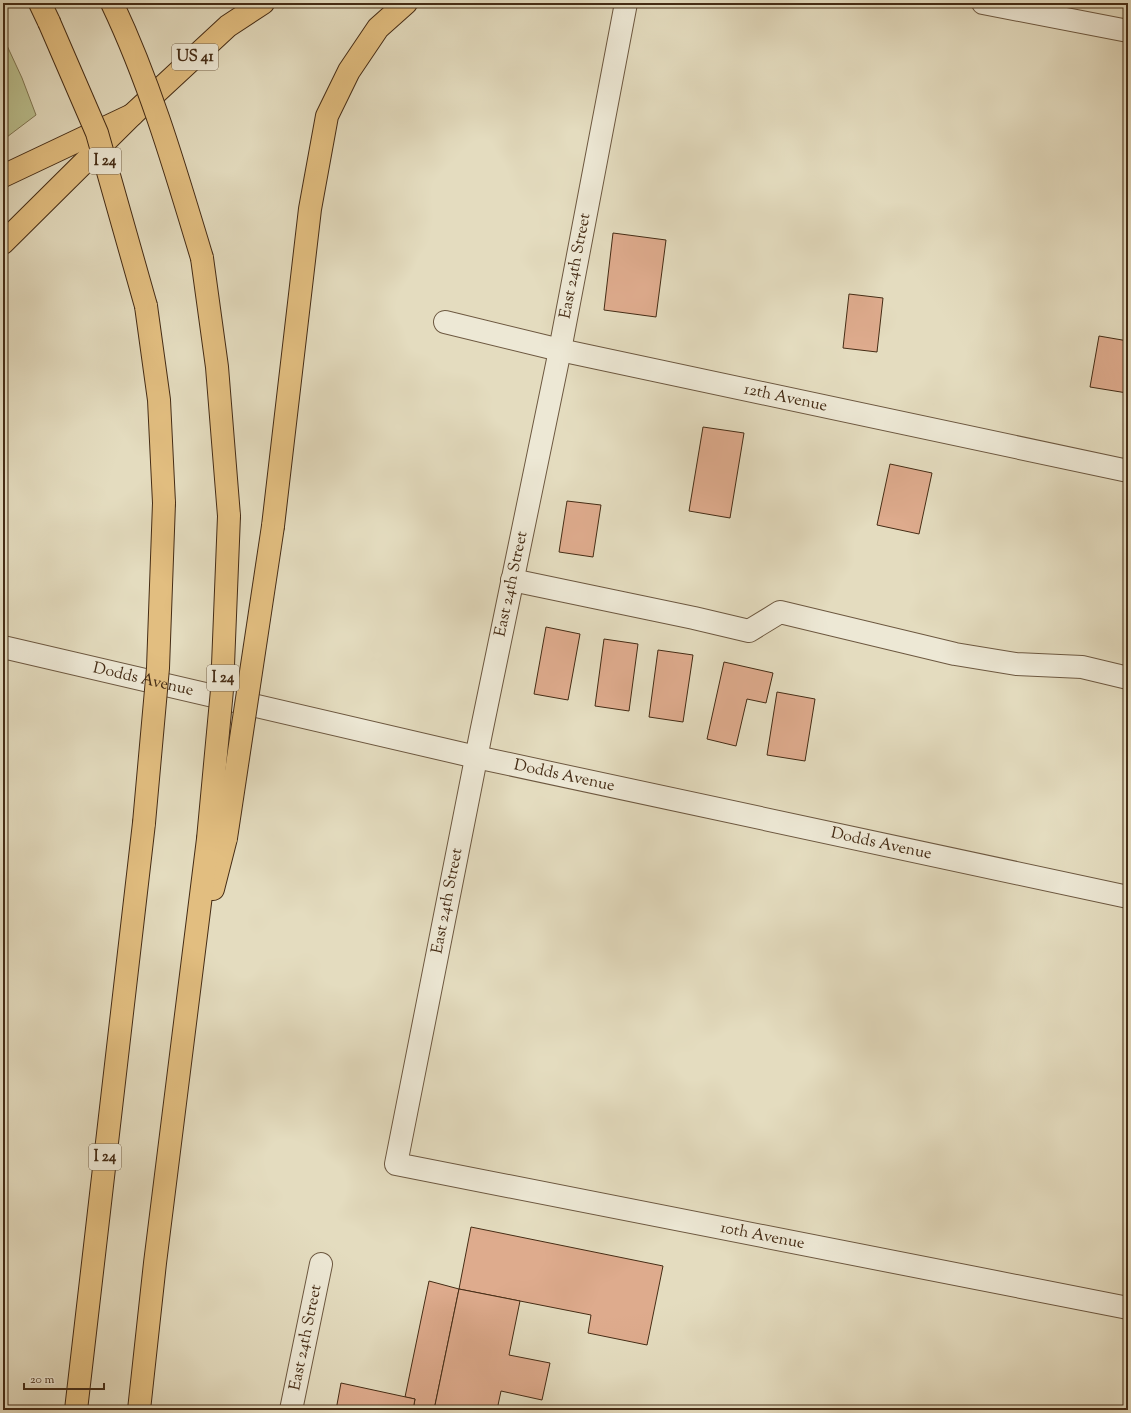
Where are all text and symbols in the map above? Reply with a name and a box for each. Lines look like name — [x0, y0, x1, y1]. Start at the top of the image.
road number: US 41 — [172, 44, 218, 70]
road number: I 24 — [89, 148, 121, 174]
street label: East 24th Street — [554, 211, 598, 321]
street label: 12th Avenue — [742, 378, 829, 418]
street label: East 24th Street — [490, 529, 535, 639]
street label: Dodds Avenue — [91, 657, 196, 702]
road number: I 24 — [207, 665, 239, 691]
street label: Dodds Avenue — [512, 754, 617, 798]
street label: Dodds Avenue — [829, 822, 934, 866]
street label: East 24th Street — [426, 846, 470, 956]
road number: I 24 — [89, 1144, 121, 1170]
street label: 10th Avenue — [718, 1217, 807, 1256]
street label: East 24th Street — [284, 1282, 328, 1392]
scale bar — [24, 1365, 104, 1391]
text: 20 m — [30, 1371, 55, 1389]

